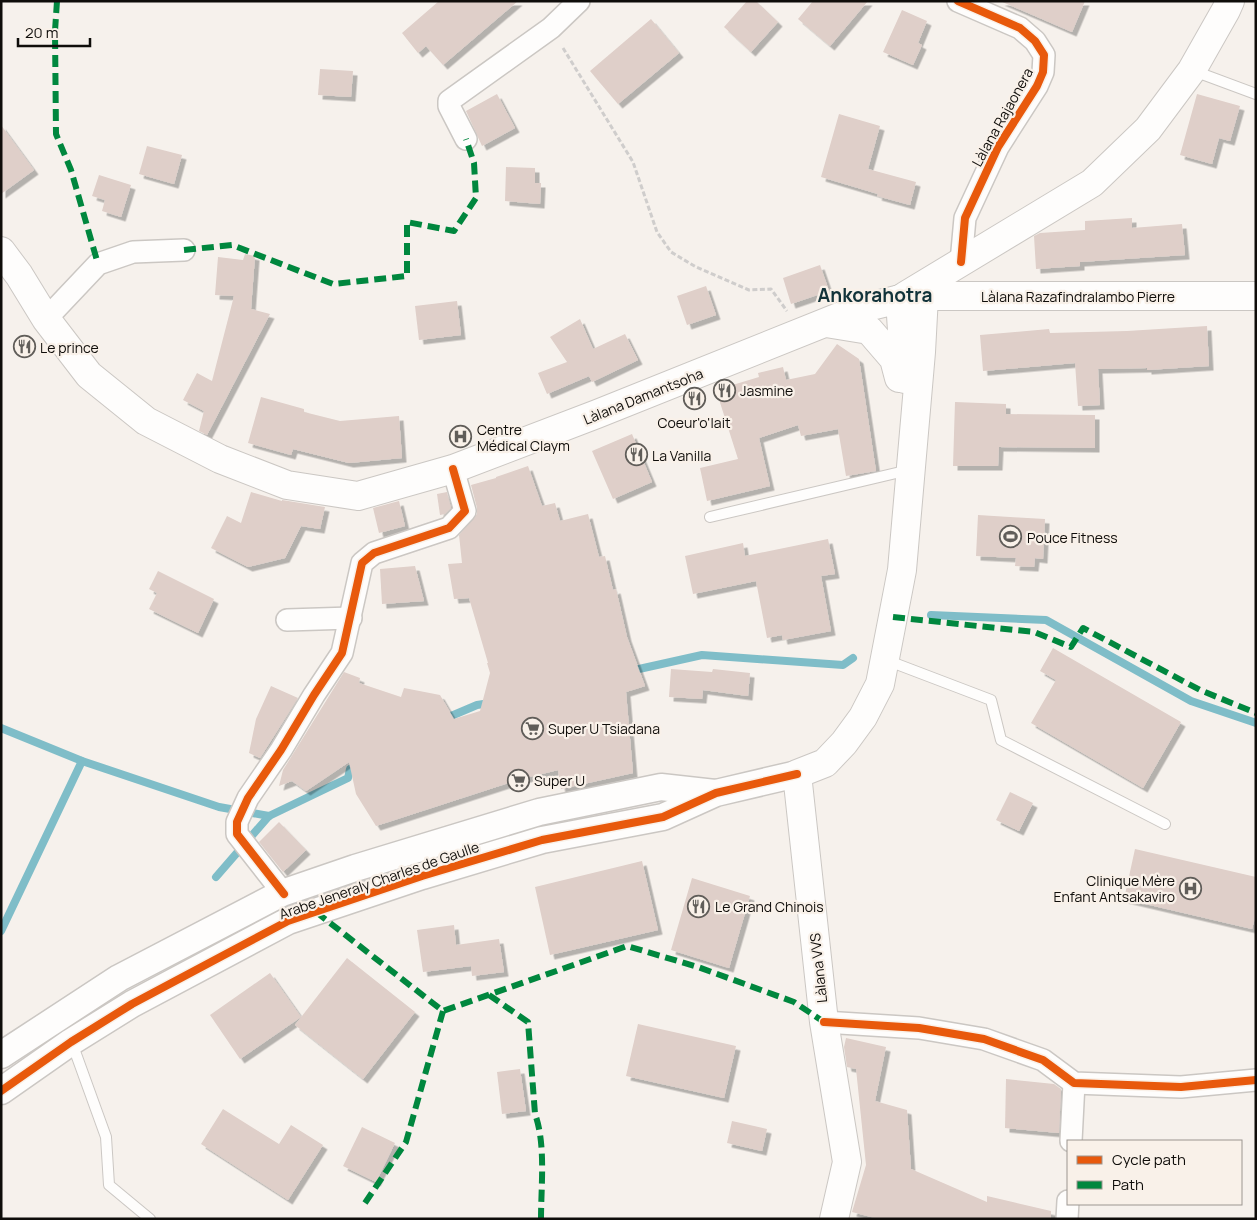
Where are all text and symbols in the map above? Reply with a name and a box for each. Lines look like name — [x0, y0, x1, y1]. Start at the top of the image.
scale bar — [18, 15, 90, 47]
text: 20 m — [25, 22, 58, 43]
street label: Làlana Rajaonera — [967, 64, 1037, 170]
district label: Ankorahotra — [818, 282, 932, 308]
street label: Làlana Razafindralambo Pierre — [981, 287, 1175, 306]
restaurant icon: Le prince — [12, 335, 36, 359]
place label: Le prince — [40, 338, 99, 357]
street label: Làlana Damantsoha — [580, 363, 706, 429]
restaurant icon: Jasmine — [712, 378, 736, 402]
place label: Jasmine — [740, 381, 793, 400]
restaurant icon: Coeur'o'lait — [682, 387, 706, 411]
place label: Coeur'o'lait — [657, 413, 731, 432]
place label: Centre Médical Claym — [477, 420, 570, 455]
hospital icon: Centre Médical Claym — [449, 425, 473, 449]
restaurant icon: La Vanilla — [624, 443, 648, 467]
place label: La Vanilla — [652, 446, 711, 465]
sports icon: Pouce Fitness — [999, 525, 1023, 549]
place label: Pouce Fitness — [1027, 528, 1118, 547]
supermarket icon: Super U Tsiadana — [520, 716, 544, 740]
place label: Super U Tsiadana — [548, 719, 660, 738]
supermarket icon: Super U — [506, 768, 530, 792]
place label: Super U — [534, 771, 585, 790]
street label: Arabe Jeneraly Charles de Gaulle — [276, 837, 482, 923]
place label: Clinique Mère Enfant Antsakaviro — [1054, 871, 1175, 906]
hospital icon: Clinique Mère Enfant Antsakaviro — [1179, 876, 1203, 900]
restaurant icon: Le Grand Chinois — [687, 894, 711, 918]
place label: Le Grand Chinois — [715, 897, 824, 916]
street label: Làlana VVS — [805, 932, 831, 1004]
legend — [1067, 1140, 1242, 1205]
text: Cycle path — [1112, 1149, 1186, 1170]
text: Path — [1112, 1174, 1144, 1195]

